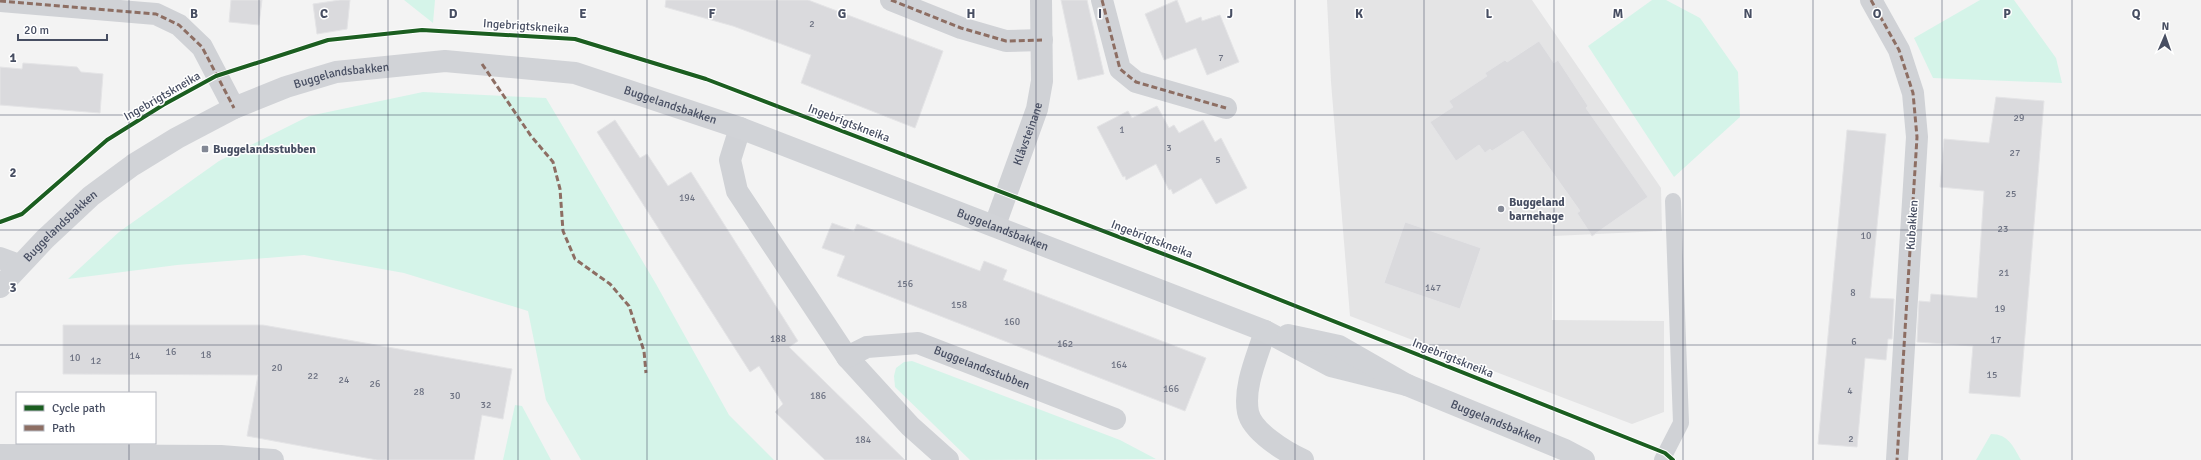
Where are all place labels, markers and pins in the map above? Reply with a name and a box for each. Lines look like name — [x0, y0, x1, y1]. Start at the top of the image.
place label: Buggelandsstubben — [213, 142, 316, 157]
marker: Buggelandsstubben — [200, 144, 210, 154]
place label: Buggeland barnehage — [1509, 195, 1565, 224]
marker: Buggeland barnehage — [1496, 204, 1506, 214]

